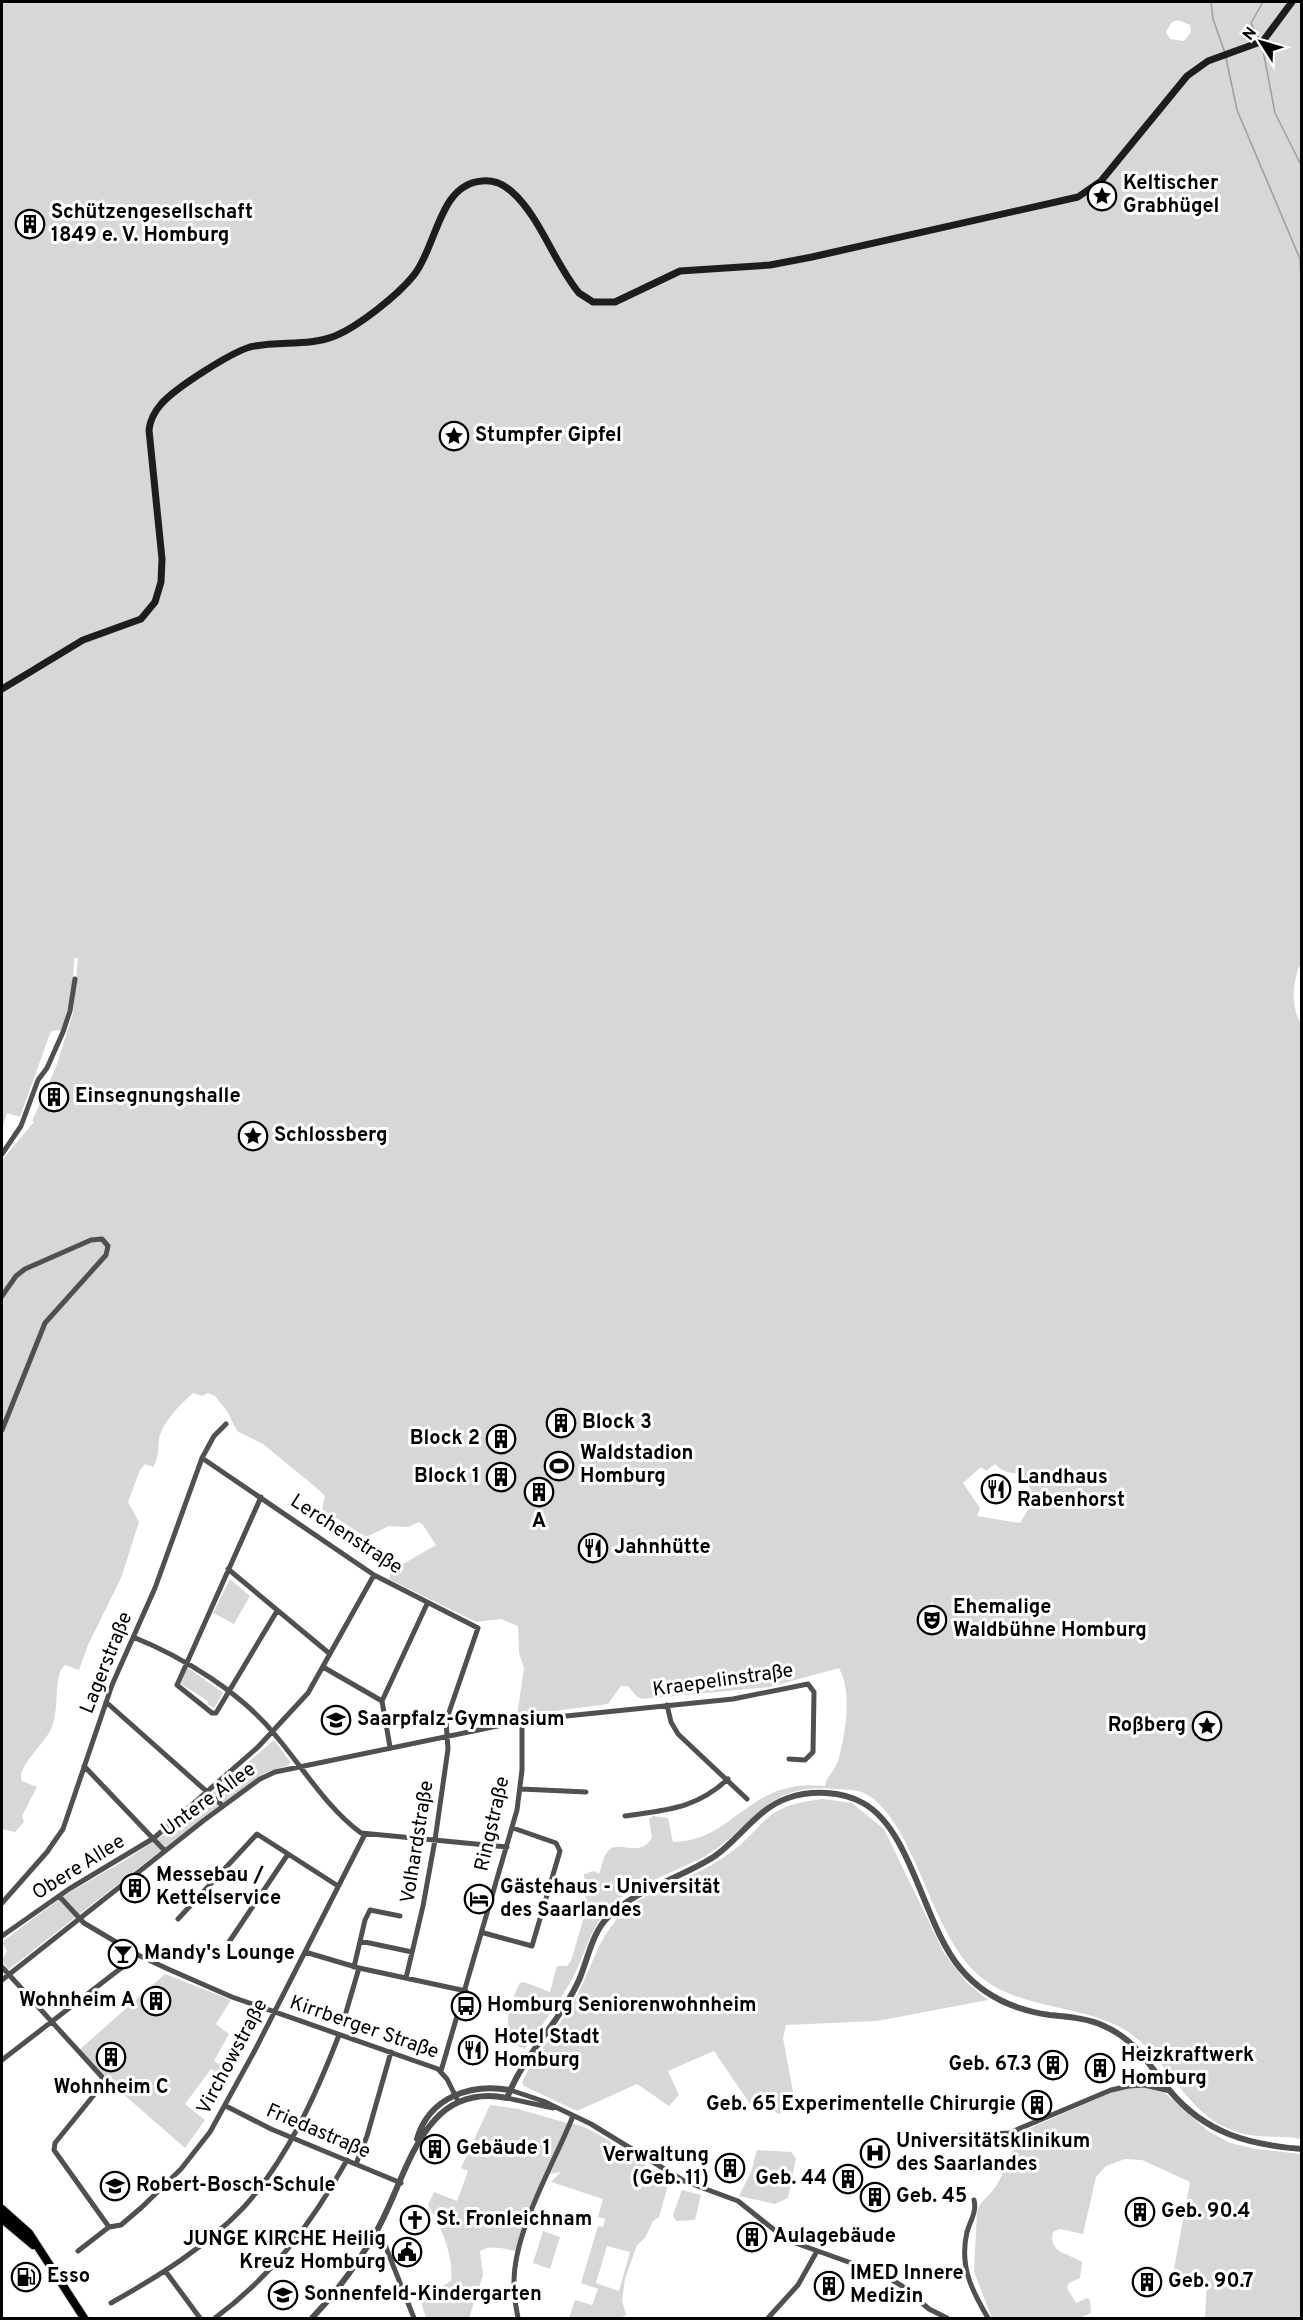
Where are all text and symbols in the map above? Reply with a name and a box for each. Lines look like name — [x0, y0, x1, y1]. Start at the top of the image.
north arrow — [1231, 12, 1291, 72]
text: N — [1239, 24, 1262, 45]
place label: Keltischer Grabhügel — [1123, 171, 1219, 220]
place icon: Keltischer Grabhügel — [1086, 180, 1118, 212]
place label: Schützengesellschaft 1849 e. V. Homburg — [51, 200, 253, 249]
building icon: Schützengesellschaft 1849 e. V. Homburg — [14, 208, 46, 240]
place icon: Stumpfer Gipfel — [438, 420, 470, 452]
place label: Stumpfer Gipfel — [475, 423, 622, 449]
building icon: Einsegnungshalle — [38, 1081, 70, 1113]
place label: Einsegnungshalle — [75, 1084, 241, 1110]
place icon: Schlossberg — [237, 1120, 269, 1152]
place label: Schlossberg — [274, 1123, 387, 1149]
building icon: Block 3 — [545, 1407, 577, 1439]
place label: Block 3 — [582, 1410, 652, 1436]
building icon: Block 2 — [485, 1423, 517, 1455]
place label: Block 2 — [410, 1426, 480, 1452]
place label: Waldstadion Homburg — [580, 1441, 693, 1490]
sports icon: Waldstadion Homburg — [543, 1450, 575, 1482]
building icon: Block 1 — [485, 1461, 517, 1493]
place label: Block 1 — [414, 1464, 480, 1490]
place label: Landhaus Rabenhorst — [1017, 1465, 1125, 1514]
restaurant icon: Landhaus Rabenhorst — [980, 1473, 1012, 1505]
building icon: A — [523, 1476, 555, 1508]
street label: Lerchenstraße — [285, 1489, 407, 1581]
place label: A — [532, 1509, 546, 1535]
restaurant icon: Jahnhütte — [577, 1532, 609, 1564]
place label: Jahnhütte — [614, 1535, 711, 1561]
place label: Ehemalige Waldbühne Homburg — [953, 1595, 1147, 1644]
theatre icon: Ehemalige Waldbühne Homburg — [916, 1604, 948, 1636]
street label: Lagerstraße — [75, 1608, 139, 1718]
street label: Kraepelinstraße — [651, 1658, 795, 1704]
school or university icon: Saarpfalz-Gymnasium — [320, 1704, 352, 1736]
place label: Saarpfalz-Gymnasium — [357, 1707, 565, 1733]
place icon: Roßberg — [1191, 1710, 1223, 1742]
place label: Roßberg — [1108, 1713, 1186, 1739]
street label: Untere Allee — [156, 1757, 262, 1843]
street label: Ringstraße — [469, 1774, 517, 1874]
street label: Volhardstraße — [395, 1779, 441, 1905]
street label: Obere Allee — [28, 1829, 130, 1907]
place label: Messebau / Kettelservice — [156, 1863, 281, 1912]
building icon: Messebau / Kettelservice — [119, 1872, 151, 1904]
place label: Gästehaus - Universität des Saarlandes — [500, 1875, 721, 1924]
hotel icon: Gästehaus - Universität des Saarlandes — [463, 1883, 495, 1915]
bar icon: Mandy's Lounge — [107, 1938, 139, 1970]
place label: Mandy's Lounge — [144, 1941, 295, 1967]
building icon: Wohnheim A — [140, 1985, 172, 2017]
place label: Wohnheim A — [19, 1988, 135, 2014]
street label: Kirrberger Straße — [286, 1990, 442, 2066]
bus stop icon: Homburg Seniorenwohnheim — [450, 1990, 482, 2022]
place label: Homburg Seniorenwohnheim — [487, 1993, 757, 2019]
street label: Virchowstraße — [192, 1994, 274, 2120]
place label: Hotel Stadt Homburg — [494, 2025, 600, 2074]
restaurant icon: Hotel Stadt Homburg — [457, 2034, 489, 2066]
building icon: Wohnheim C — [95, 2041, 127, 2073]
place label: Heizkraftwerk Homburg — [1121, 2043, 1254, 2092]
building icon: Geb. 67.3 — [1037, 2049, 1069, 2081]
place label: Geb. 67.3 — [949, 2052, 1032, 2078]
building icon: Heizkraftwerk Homburg — [1084, 2052, 1116, 2084]
place label: Wohnheim C — [53, 2075, 169, 2101]
building icon: Geb. 65 Experimentelle Chirurgie — [1021, 2089, 1053, 2121]
place label: Geb. 65 Experimentelle Chirurgie — [706, 2092, 1016, 2118]
street label: Friedastraße — [262, 2098, 374, 2166]
place label: Universitätsklinikum des Saarlandes — [896, 2129, 1090, 2178]
building icon: Gebäude 1 — [419, 2133, 451, 2165]
place label: Gebäude 1 — [456, 2136, 551, 2162]
hospital icon: Universitätsklinikum des Saarlandes — [859, 2137, 891, 2169]
place label: Verwaltung (Geb. 11) — [602, 2143, 709, 2192]
building icon: Verwaltung (Geb. 11) — [714, 2152, 746, 2184]
building icon: Geb. 44 — [832, 2163, 864, 2195]
place label: Geb. 44 — [755, 2166, 827, 2192]
school or university icon: Robert-Bosch-Schule — [99, 2170, 131, 2202]
place label: Robert-Bosch-Schule — [136, 2173, 336, 2199]
building icon: Geb. 45 — [859, 2181, 891, 2213]
place label: Geb. 45 — [896, 2184, 967, 2210]
building icon: Geb. 90.4 — [1124, 2196, 1156, 2228]
place label: Geb. 90.4 — [1161, 2199, 1250, 2225]
church icon: St. Fronleichnam — [399, 2204, 431, 2236]
place label: St. Fronleichnam — [436, 2207, 592, 2233]
building icon: Aulagebäude — [736, 2221, 768, 2253]
place label: Aulagebäude — [773, 2224, 896, 2250]
place label: JUNGE KIRCHE Heilig Kreuz Homburg — [183, 2227, 386, 2276]
public building icon: JUNGE KIRCHE Heilig Kreuz Homburg — [391, 2236, 423, 2268]
fuel station icon: Esso — [10, 2261, 42, 2293]
place label: IMED Innere Medizin — [850, 2261, 964, 2310]
place label: Esso — [47, 2264, 90, 2290]
building icon: Geb. 90.7 — [1131, 2266, 1163, 2298]
place label: Geb. 90.7 — [1168, 2269, 1253, 2295]
building icon: IMED Innere Medizin — [813, 2270, 845, 2302]
school or university icon: Sonnenfeld-Kindergarten — [267, 2279, 299, 2311]
place label: Sonnenfeld-Kindergarten — [304, 2282, 542, 2308]

